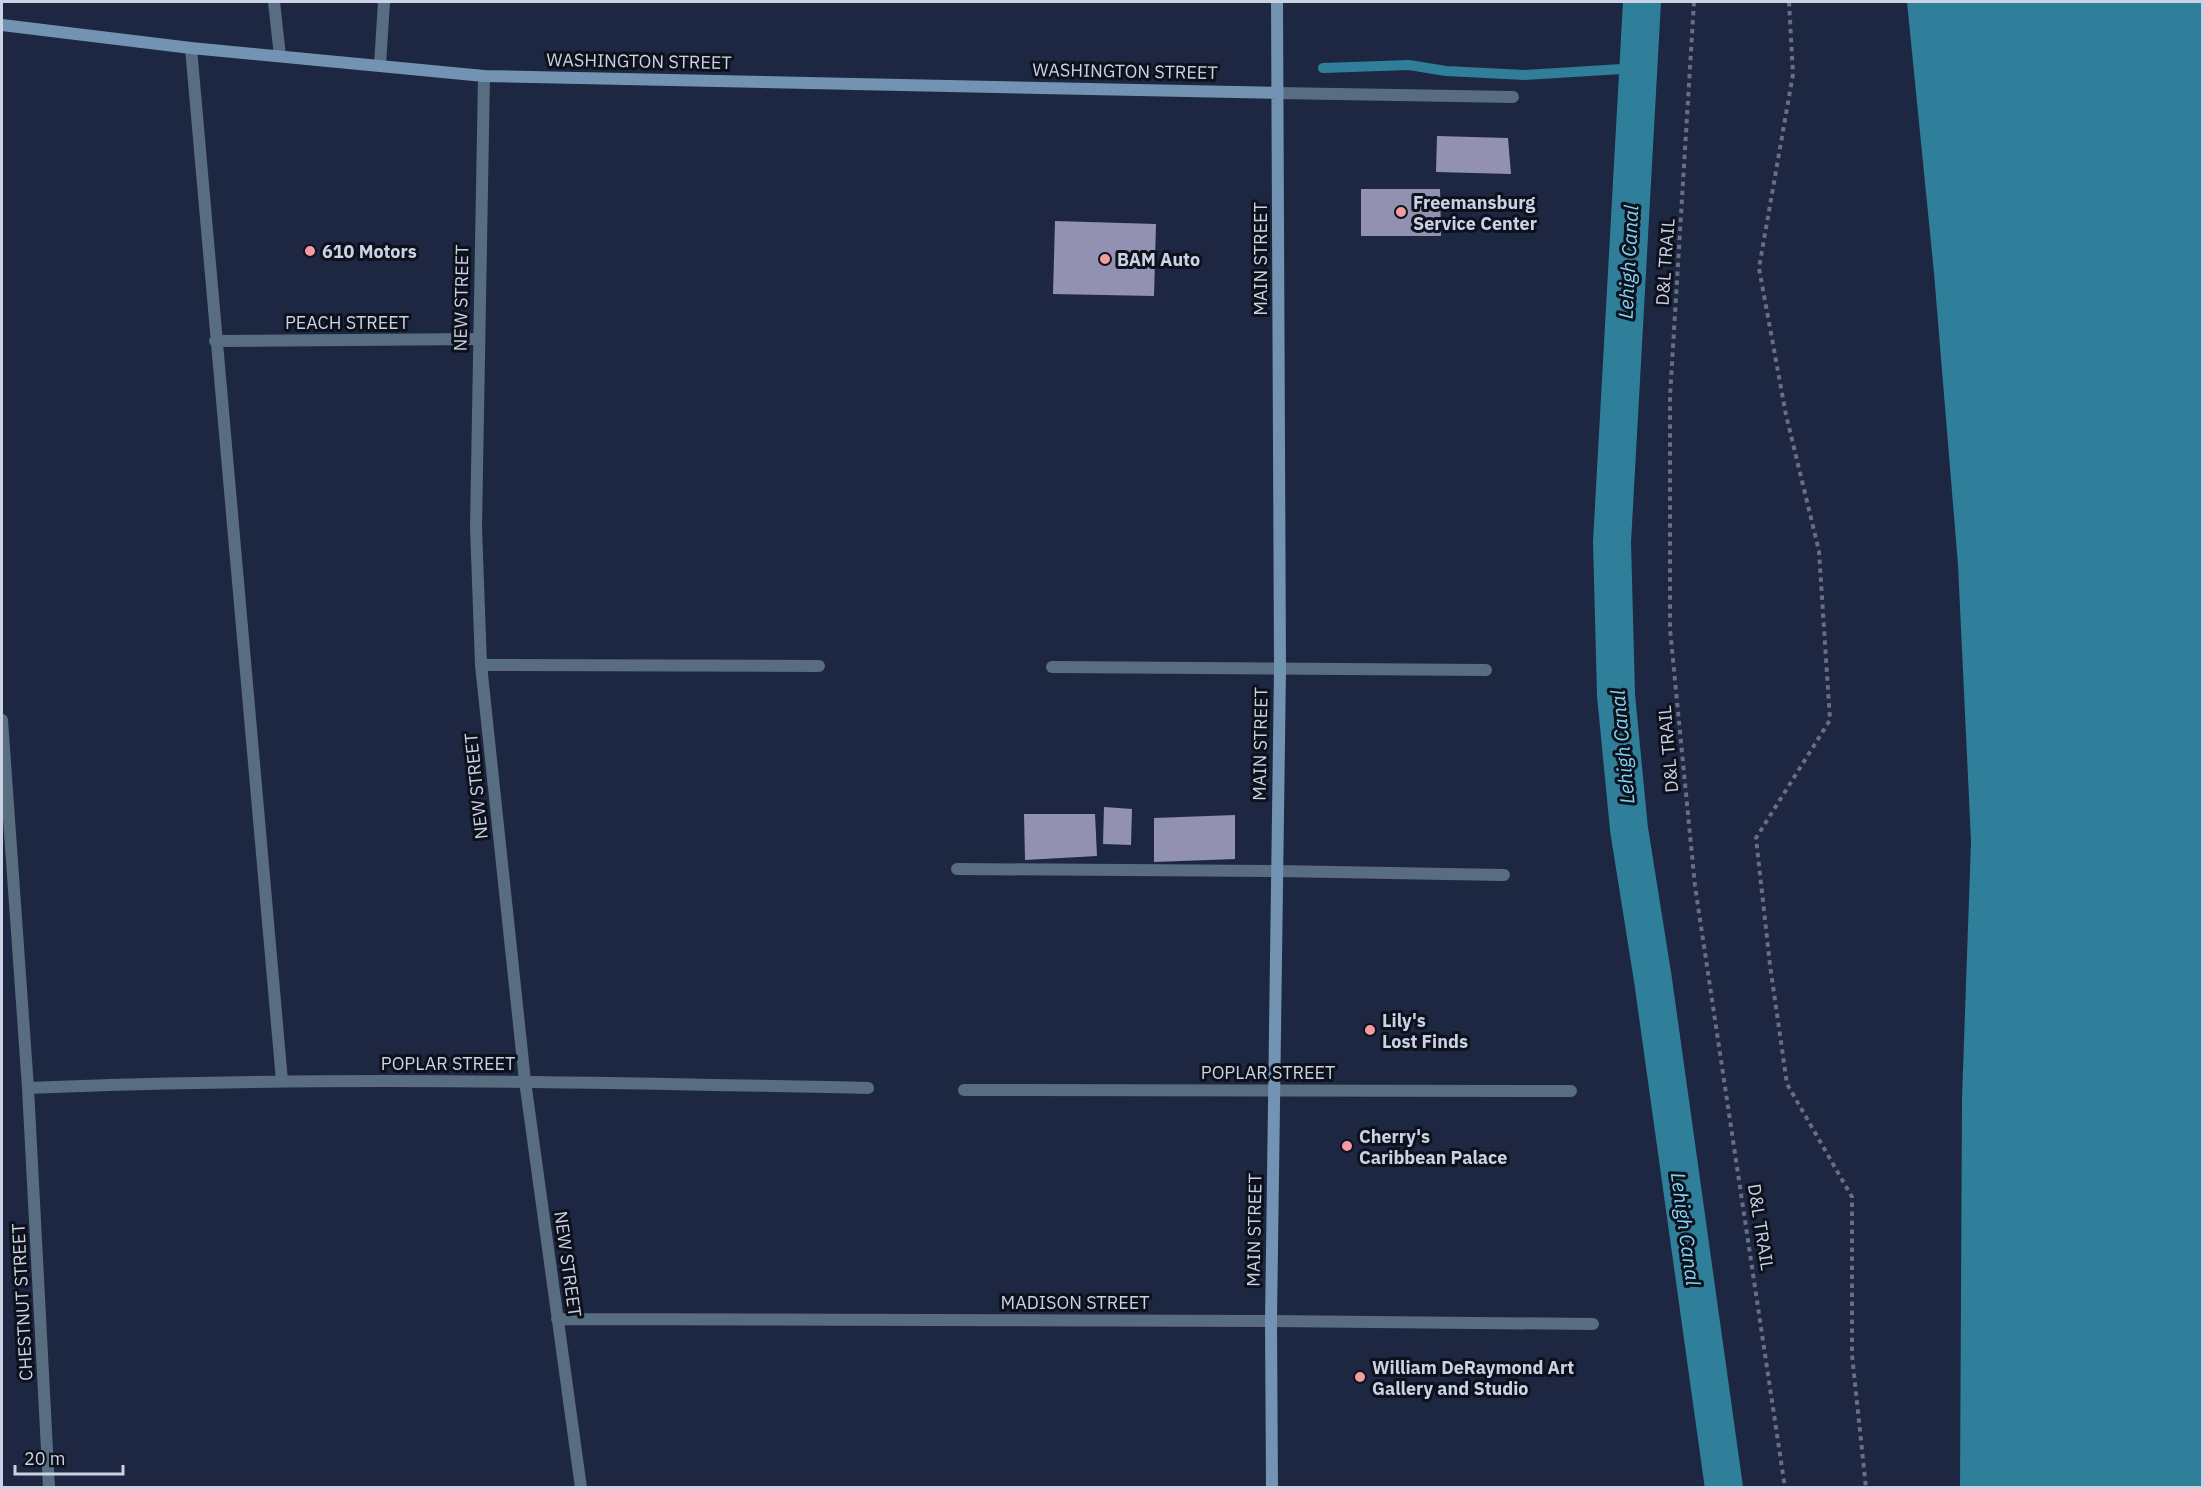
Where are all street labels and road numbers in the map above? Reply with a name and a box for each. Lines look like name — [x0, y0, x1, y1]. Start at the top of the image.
street label: WASHINGTON STREET — [546, 48, 732, 74]
street label: WASHINGTON STREET — [1032, 58, 1218, 84]
street label: MAIN STREET — [1249, 202, 1272, 316]
street label: D&L TRAIL — [1650, 218, 1680, 306]
street label: NEW STREET — [449, 244, 473, 352]
street label: PEACH STREET — [285, 311, 409, 334]
street label: MAIN STREET — [1248, 687, 1272, 801]
street label: D&L TRAIL — [1653, 704, 1683, 794]
street label: NEW STREET — [459, 732, 493, 840]
street label: POPLAR STREET — [381, 1052, 515, 1075]
street label: POPLAR STREET — [1201, 1061, 1335, 1084]
street label: MAIN STREET — [1242, 1173, 1266, 1287]
street label: D&L TRAIL — [1743, 1182, 1779, 1272]
street label: NEW STREET — [549, 1209, 587, 1319]
street label: CHESTNUT STREET — [6, 1223, 38, 1381]
street label: MADISON STREET — [1001, 1291, 1149, 1314]

